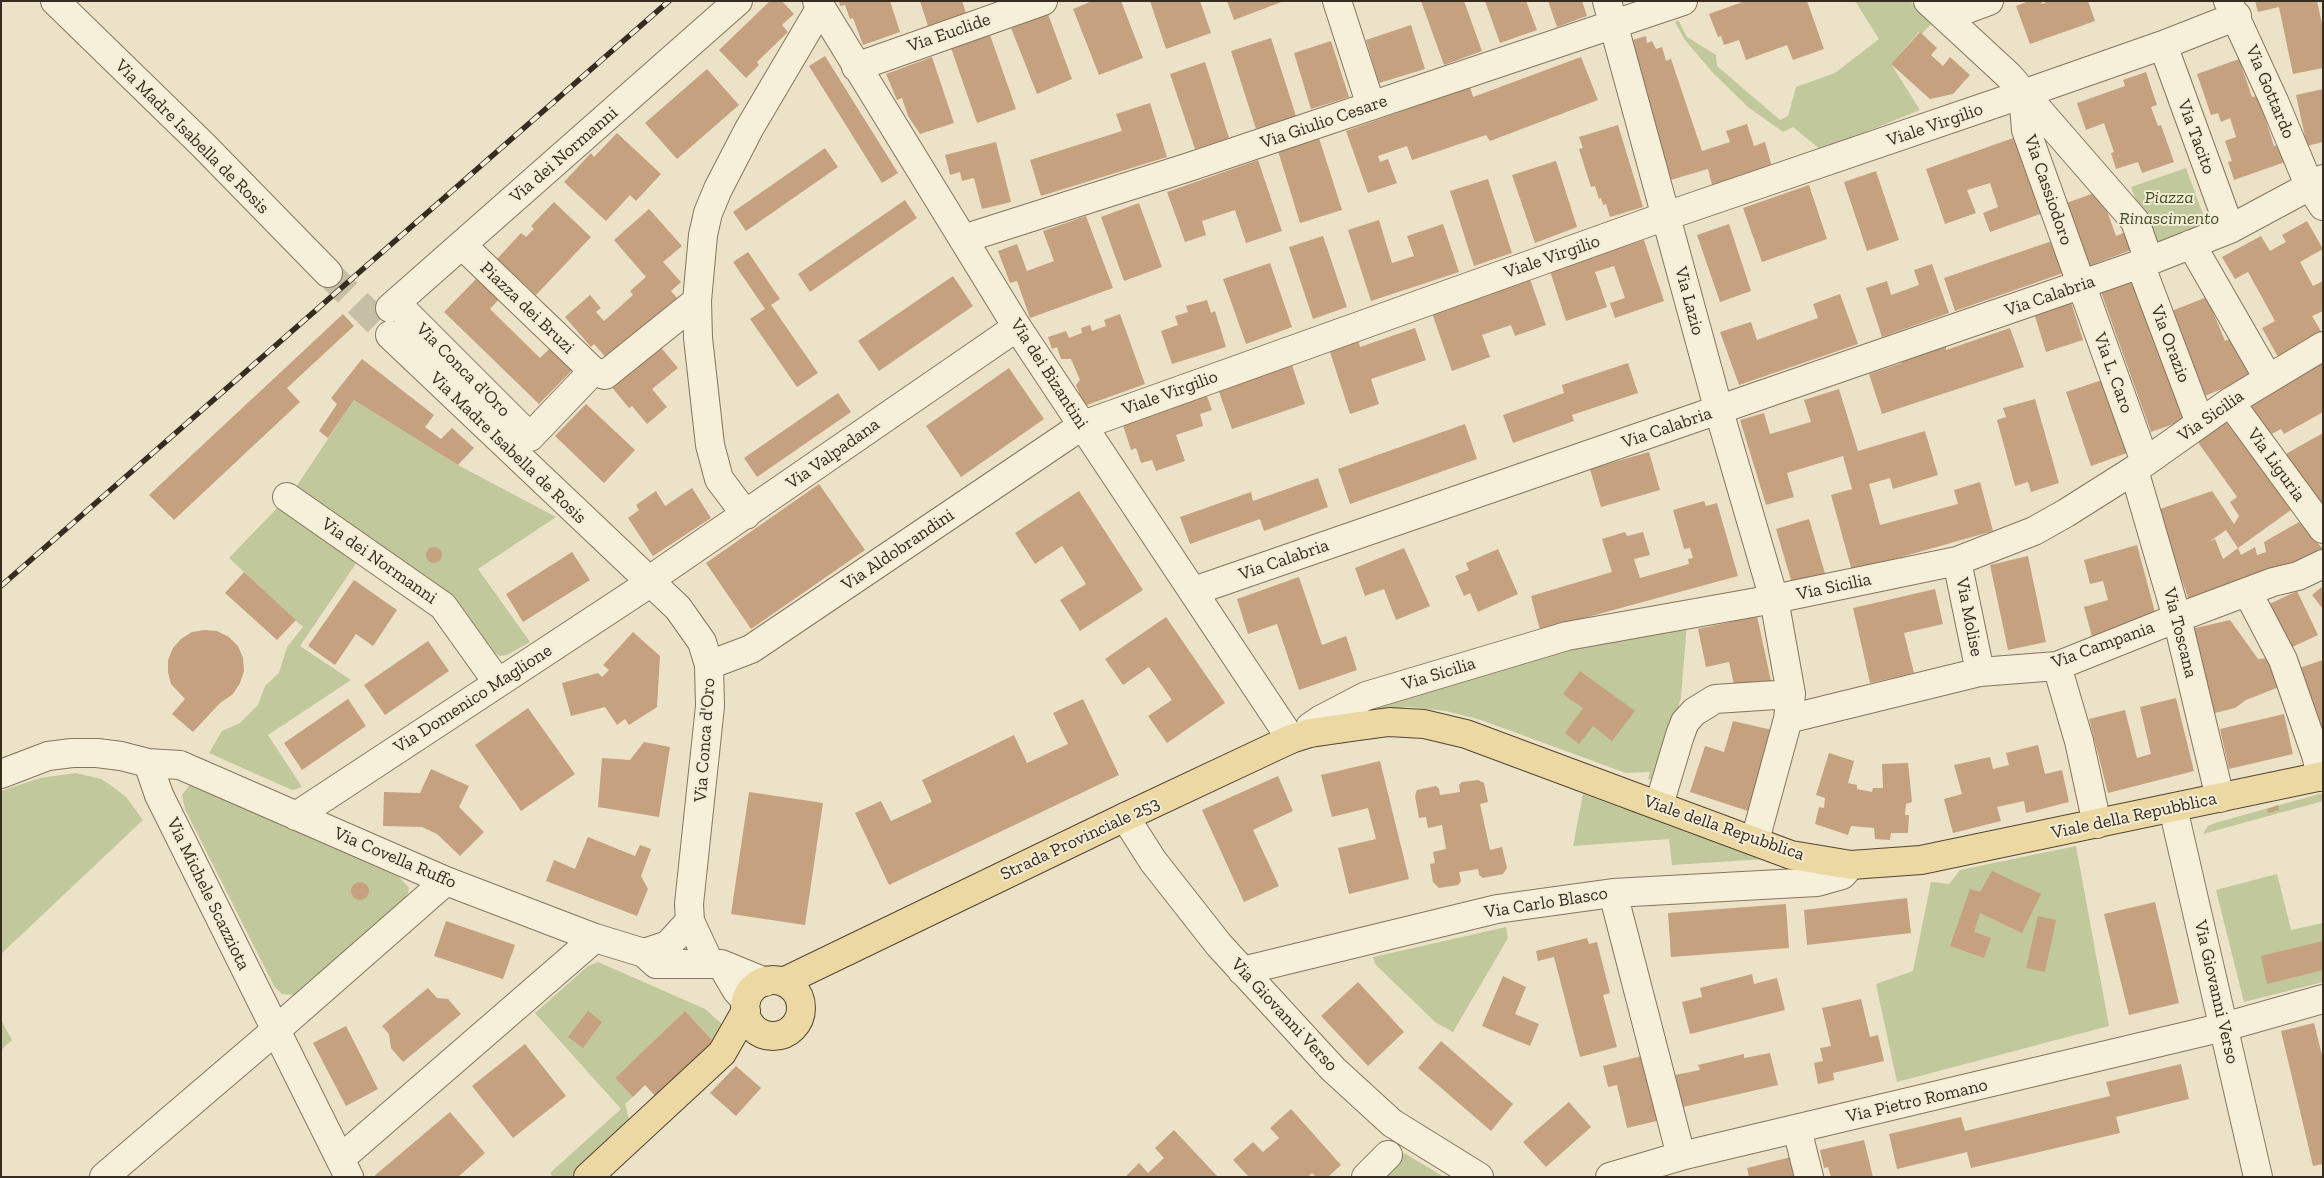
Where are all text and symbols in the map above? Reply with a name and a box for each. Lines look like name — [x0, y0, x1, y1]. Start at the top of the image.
street label: Via Euclide — [905, 9, 993, 57]
street label: Via Gottardo — [2241, 42, 2299, 142]
street label: Via Madre Isabella de Rosis — [110, 55, 274, 219]
street label: Via Giulio Cesare — [1258, 90, 1390, 154]
street label: Via Tacito — [2173, 97, 2219, 177]
street label: Viale Virgilio — [1884, 98, 1986, 152]
street label: Via dei Normanni — [506, 102, 622, 208]
street label: Via Cassiodoro — [2019, 132, 2077, 248]
park label: Piazza Rinascimento — [2119, 187, 2219, 230]
street label: Viale Virgilio — [1501, 230, 1603, 284]
street label: Piazza dei Bruzi — [475, 258, 579, 358]
street label: Via Lazio — [1669, 264, 1709, 338]
street label: Via Calabria — [2002, 271, 2098, 321]
street label: Via Orazio — [2145, 302, 2195, 386]
street label: Via dei Bizantini — [1005, 315, 1093, 433]
street label: Via Conca d'Oro — [411, 318, 515, 422]
street label: Via L. Caro — [2088, 330, 2138, 416]
street label: Viale Virgilio — [1119, 366, 1221, 420]
street label: Via Madre Isabella de Rosis — [425, 367, 591, 529]
street label: Via Sicilia — [2174, 385, 2248, 447]
street label: Via Calabria — [1619, 403, 1715, 453]
street label: Via Valpadana — [782, 414, 884, 494]
street label: Via Liguria — [2242, 424, 2310, 506]
street label: Via Aldobrandini — [838, 504, 958, 596]
street label: Via dei Normanni — [317, 513, 441, 609]
street label: Via Calabria — [1236, 535, 1332, 585]
street label: Via Sicilia — [1795, 569, 1873, 605]
street label: Via Molise — [1951, 576, 1987, 658]
street label: Via Toscana — [2158, 586, 2202, 680]
street label: Via Campania — [2049, 616, 2157, 674]
street label: Via Domenico Maglione — [390, 640, 556, 758]
street label: Via Sicilia — [1400, 653, 1478, 695]
street label: Via Conca d'Oro — [690, 677, 720, 803]
street label: Viale della Repubblica — [2049, 788, 2219, 844]
street label: Viale della Repubblica — [1641, 790, 1807, 866]
street label: Strada Provinciale 253 — [997, 793, 1163, 885]
street label: Via Michele Scazziota — [162, 814, 254, 974]
street label: Via Covella Ruffo — [331, 823, 459, 893]
street label: Via Carlo Blasco — [1483, 883, 1609, 923]
street label: Via Giovanni Verso — [2189, 918, 2243, 1066]
street label: Via Giovanni Verso — [1226, 954, 1342, 1076]
street label: Via Pietro Romano — [1844, 1074, 1990, 1128]

